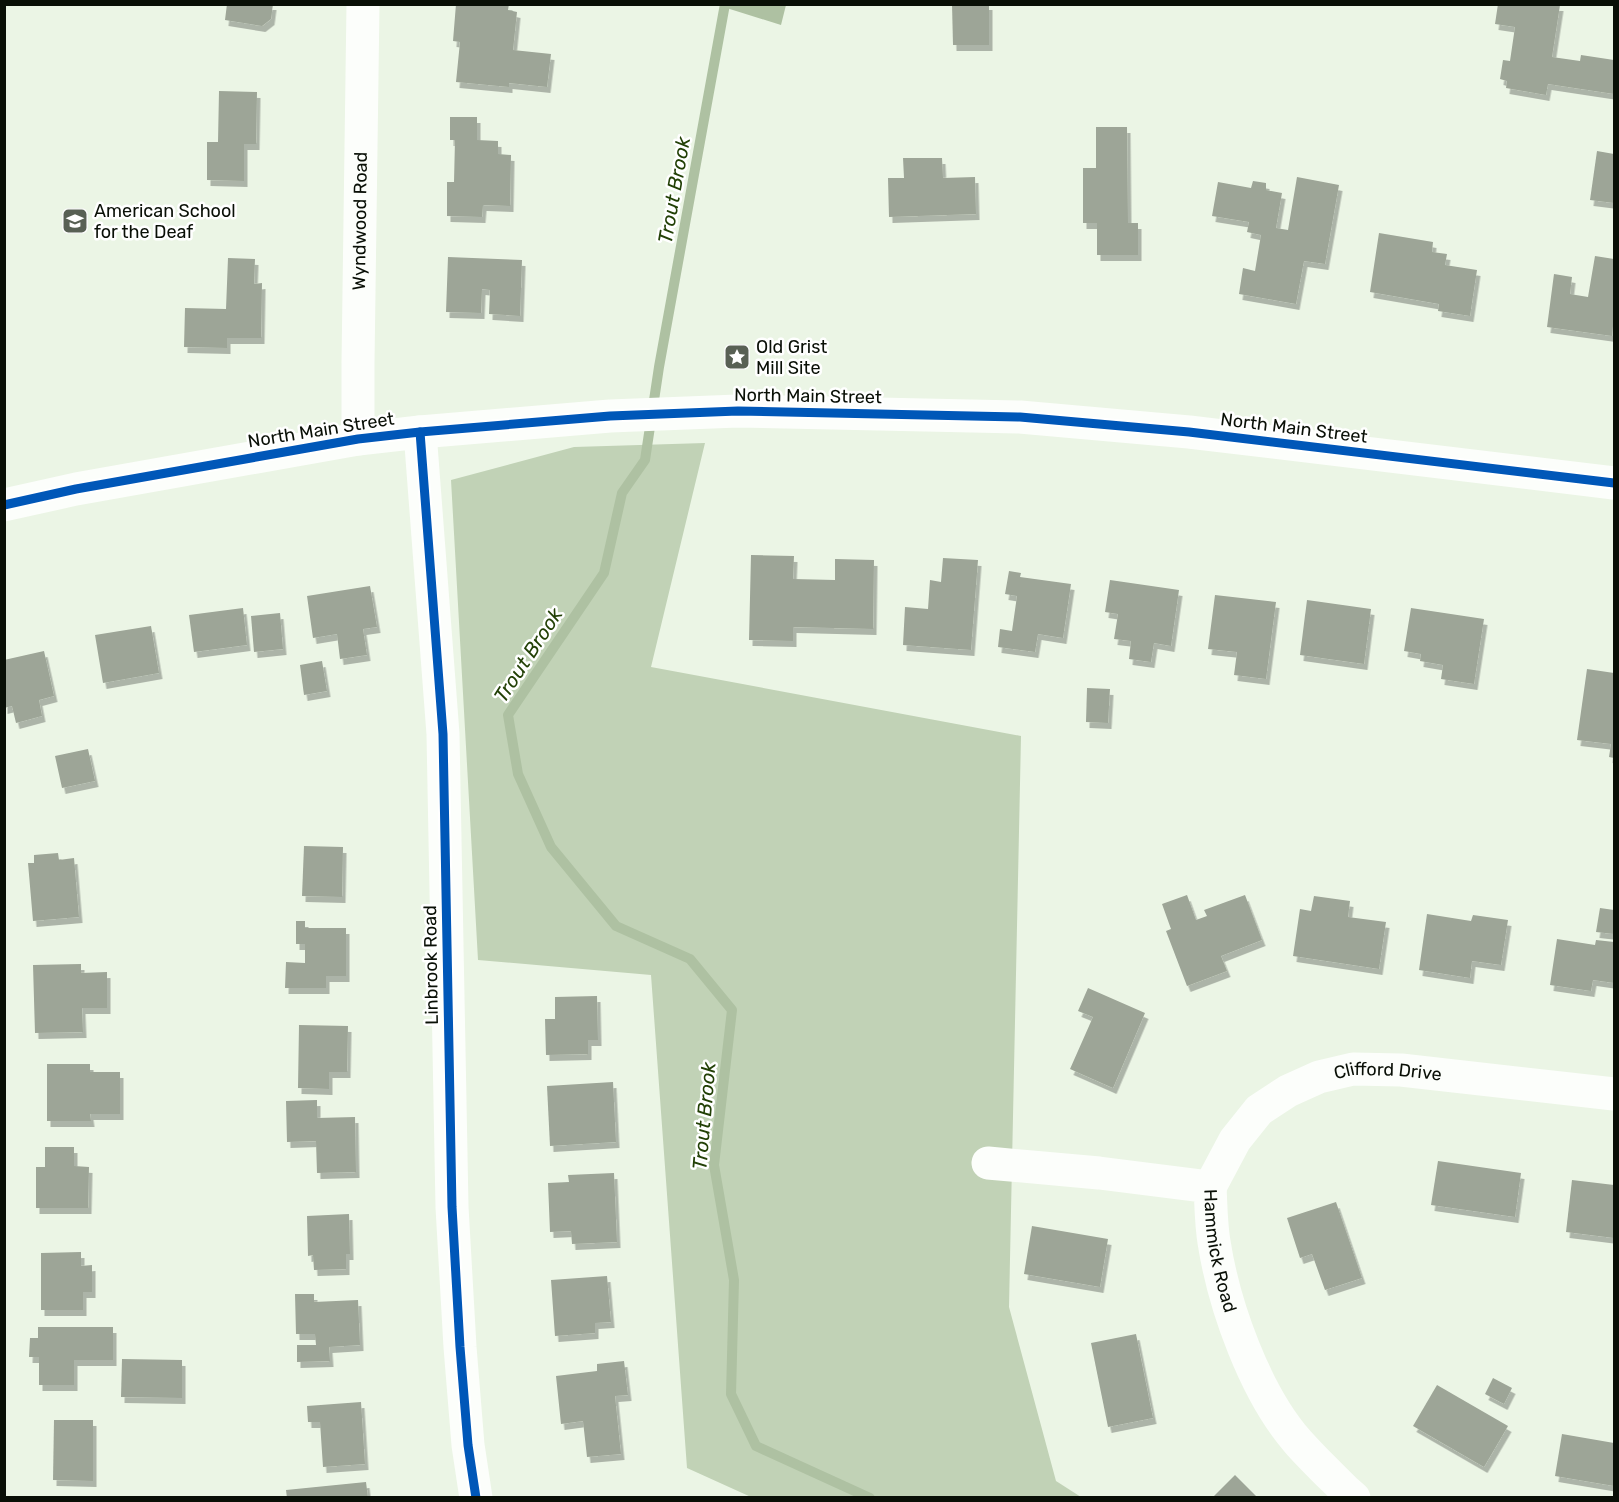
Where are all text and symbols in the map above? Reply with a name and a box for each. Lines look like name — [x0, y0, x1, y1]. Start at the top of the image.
water label: Trout Brook — [653, 134, 695, 245]
street label: Wyndwood Road — [348, 152, 372, 291]
place label: American School for the Deaf — [94, 200, 236, 243]
school or university icon: American School for the Deaf — [60, 206, 90, 236]
place label: Old Grist Mill Site — [756, 336, 827, 379]
place icon: Old Grist Mill Site — [722, 342, 752, 372]
street label: North Main Street — [734, 384, 882, 408]
street label: North Main Street — [246, 408, 396, 452]
street label: North Main Street — [1219, 408, 1369, 448]
water label: Trout Brook — [489, 603, 568, 707]
street label: Linbrook Road — [419, 905, 443, 1025]
street label: Clifford Drive — [1331, 1058, 1443, 1086]
water label: Trout Brook — [687, 1060, 721, 1171]
street label: Hammick Road — [1199, 1188, 1241, 1315]

